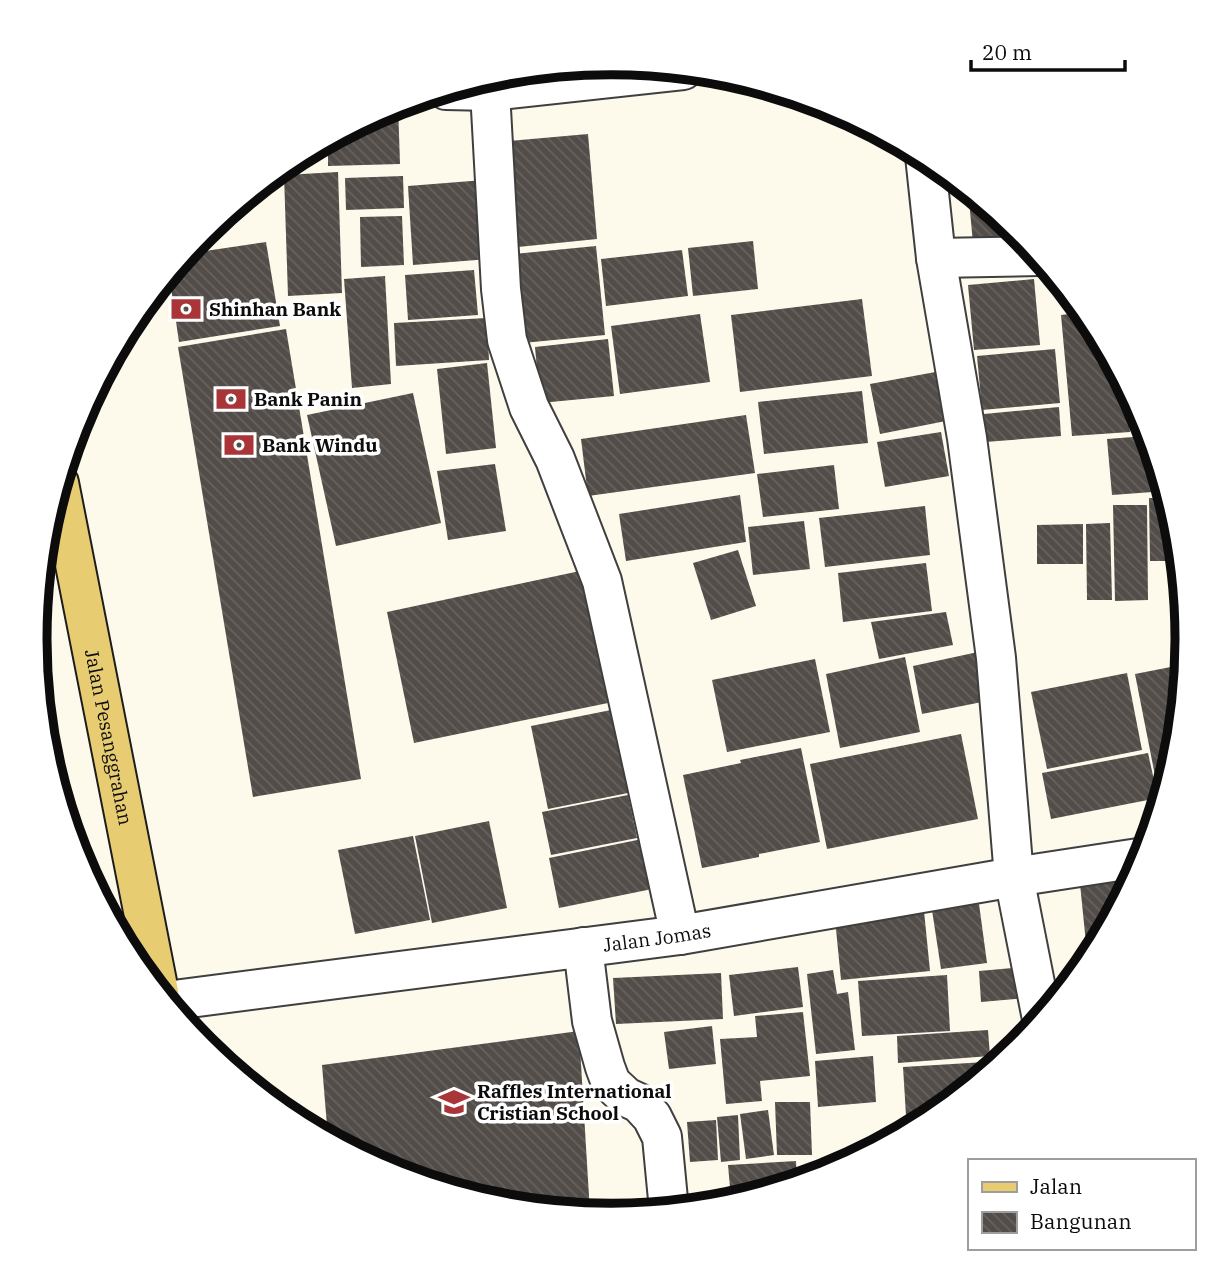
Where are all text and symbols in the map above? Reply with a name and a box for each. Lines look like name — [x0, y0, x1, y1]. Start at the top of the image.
scale bar — [971, 28, 1125, 72]
text: 20 m — [982, 38, 1032, 66]
bank icon: Shinhan Bank — [169, 292, 203, 326]
place label: Shinhan Bank — [209, 297, 341, 321]
bank icon: Bank Panin — [214, 382, 248, 416]
place label: Bank Panin — [254, 387, 362, 411]
bank icon: Bank Windu — [222, 428, 256, 462]
place label: Bank Windu — [262, 433, 378, 457]
street label: Jalan Pesanggrahan — [80, 647, 138, 827]
street label: Jalan Jomas — [602, 918, 713, 957]
place label: Raffles International Cristian School — [477, 1079, 672, 1125]
school or university icon: Raffles International Cristian School — [437, 1085, 471, 1119]
legend — [968, 1159, 1195, 1250]
text: Jalan — [1030, 1172, 1082, 1200]
text: Bangunan — [1030, 1207, 1132, 1235]

